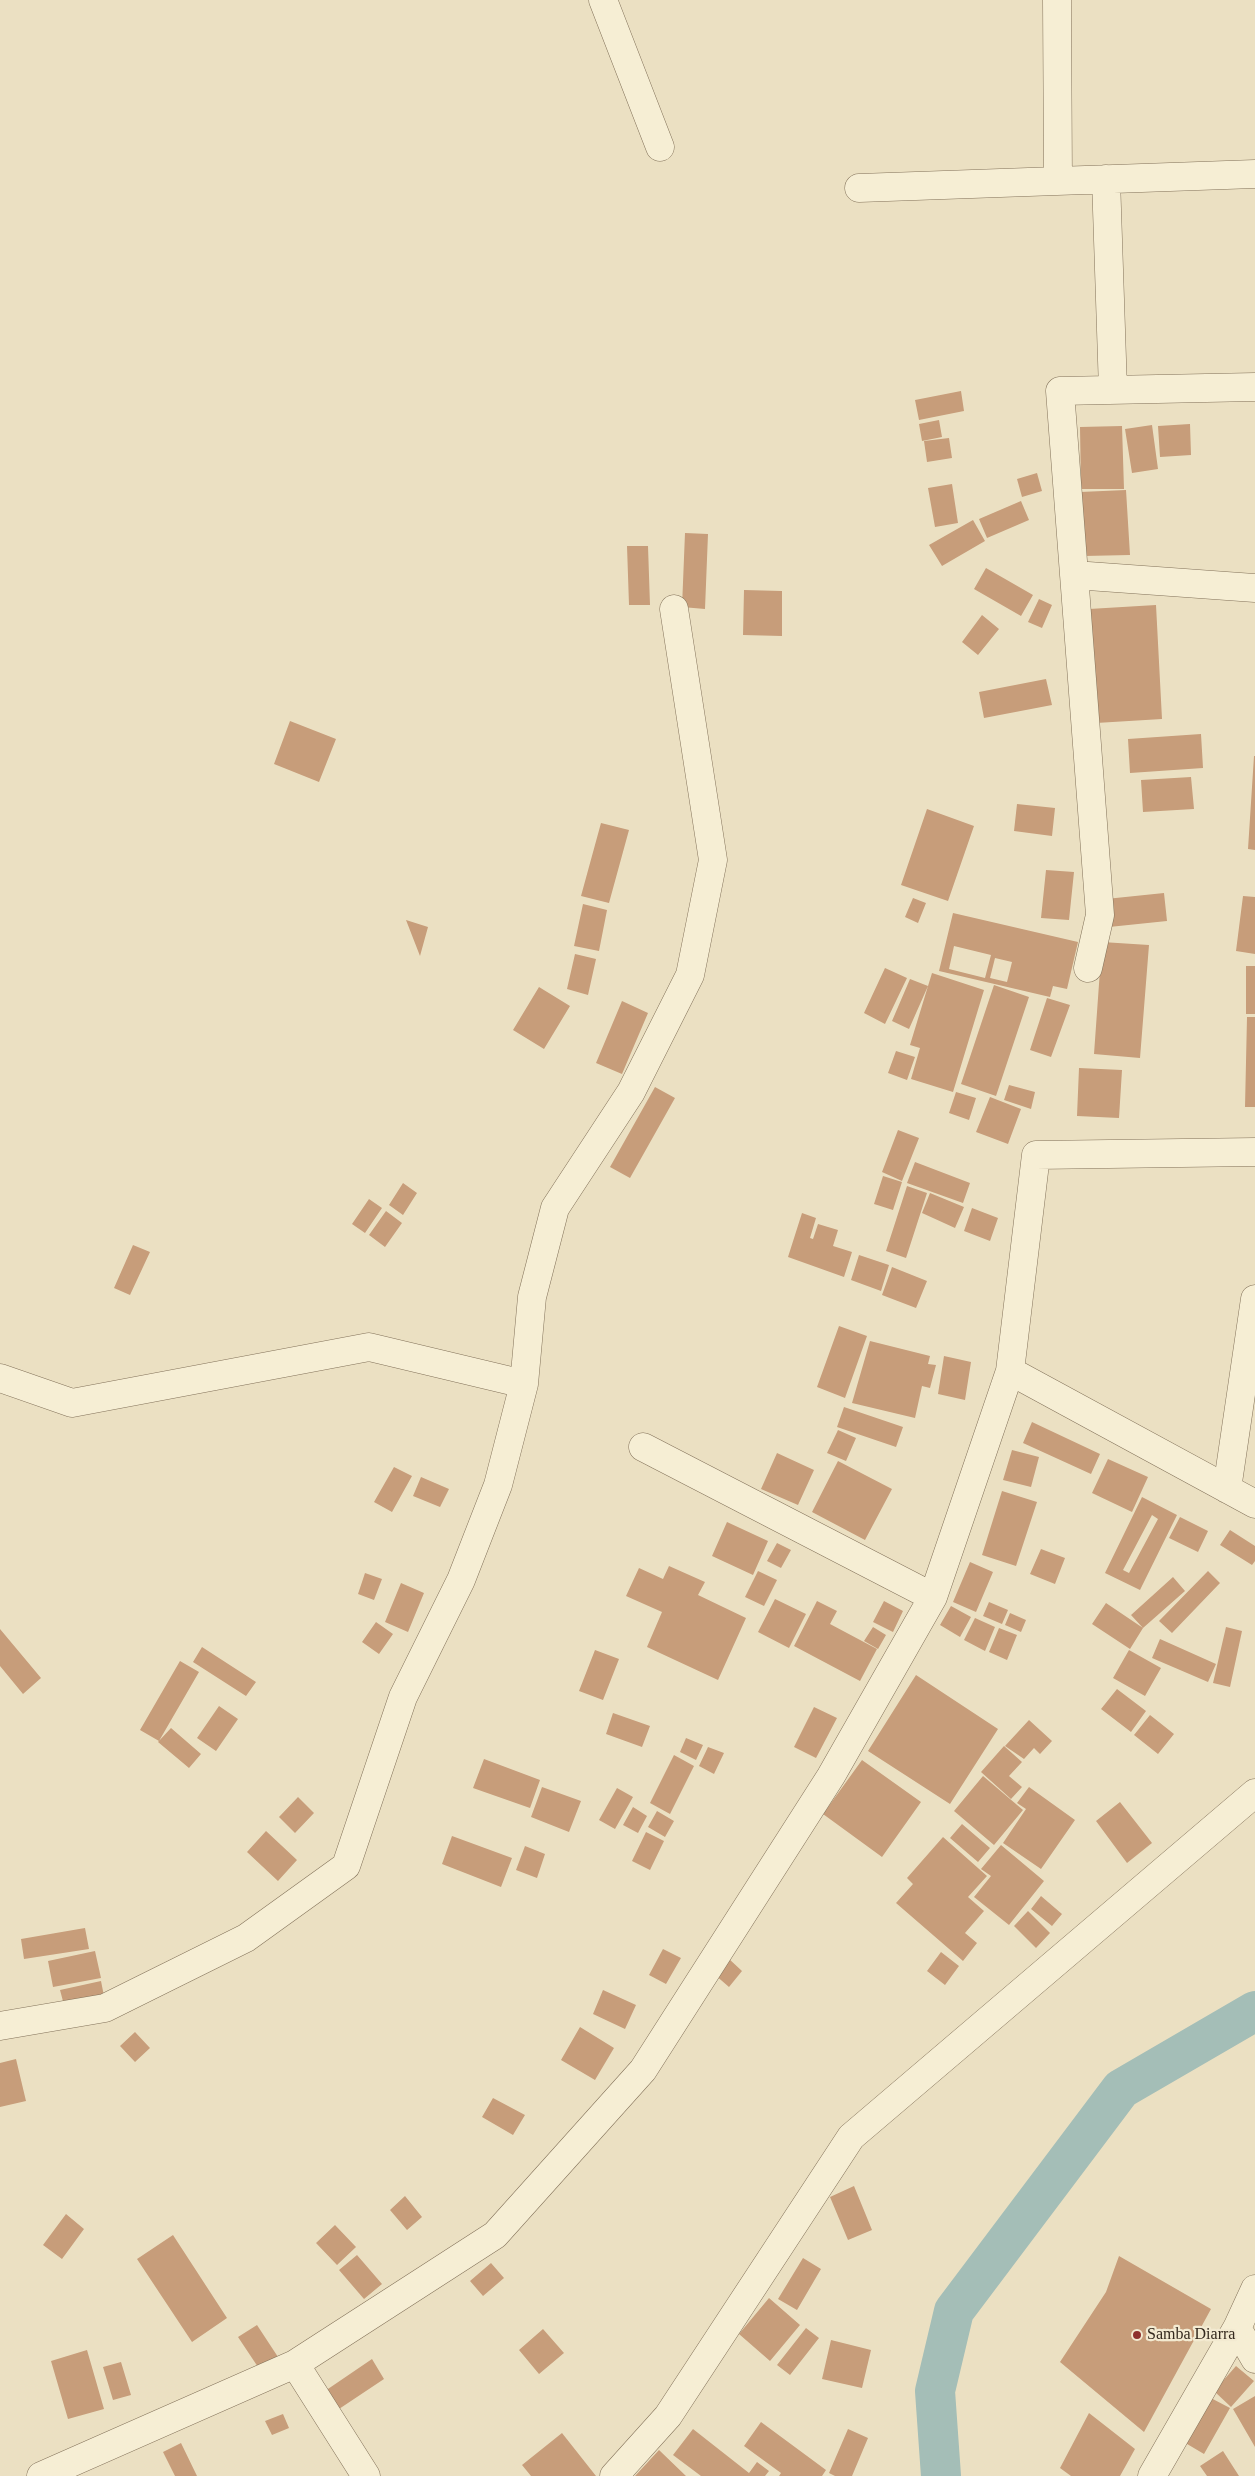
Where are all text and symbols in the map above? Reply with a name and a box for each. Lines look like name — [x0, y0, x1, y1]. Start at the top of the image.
place label: Samba Diarra — [1147, 2325, 1235, 2345]
marker: Samba Diarra — [1131, 2329, 1143, 2341]

